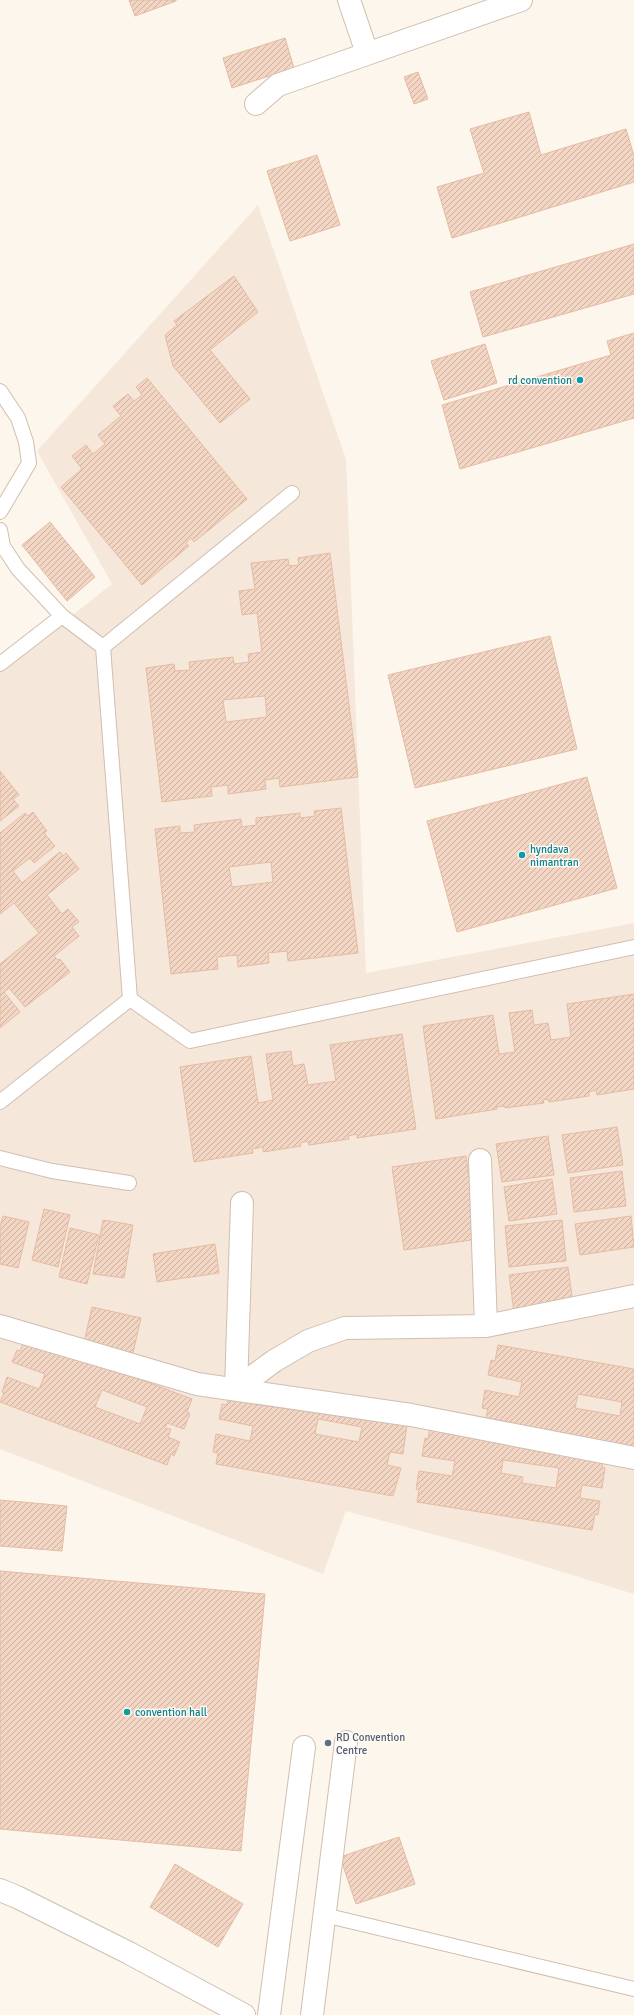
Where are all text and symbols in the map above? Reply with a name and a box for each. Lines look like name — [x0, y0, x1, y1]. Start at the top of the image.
place label: rd convention — [508, 374, 572, 387]
marker: rd convention — [575, 375, 585, 385]
place label: hyndava nimantran — [530, 843, 579, 869]
marker: hyndava nimantran — [517, 850, 527, 860]
place label: convention hall — [135, 1706, 207, 1719]
marker: convention hall — [122, 1707, 132, 1717]
place label: RD Convention Centre — [336, 1731, 405, 1757]
marker: RD Convention Centre — [323, 1738, 333, 1748]

